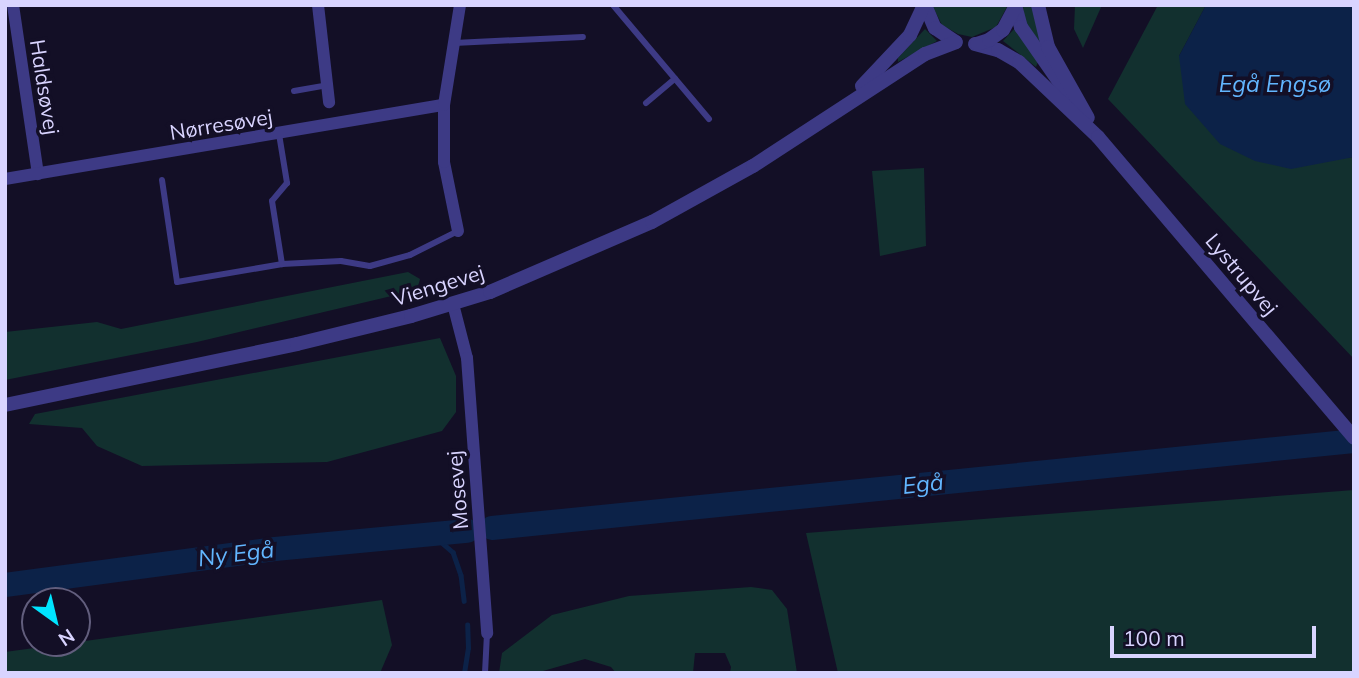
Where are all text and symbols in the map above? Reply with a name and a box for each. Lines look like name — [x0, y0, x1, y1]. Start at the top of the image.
street label: Haldsøvej — [25, 38, 65, 136]
water label: Egå Engsø — [1219, 70, 1331, 98]
street label: Nørresøvej — [168, 103, 274, 145]
street label: Lystrupvej — [1201, 228, 1283, 320]
street label: Viengevej — [389, 259, 487, 311]
street label: Mosevej — [441, 449, 473, 531]
water label: Egå — [901, 468, 945, 500]
water label: Ny Egå — [196, 536, 276, 572]
north arrow — [21, 587, 91, 657]
scale bar — [1114, 612, 1320, 656]
text: N — [54, 624, 79, 652]
text: 100 m — [1123, 625, 1185, 651]

